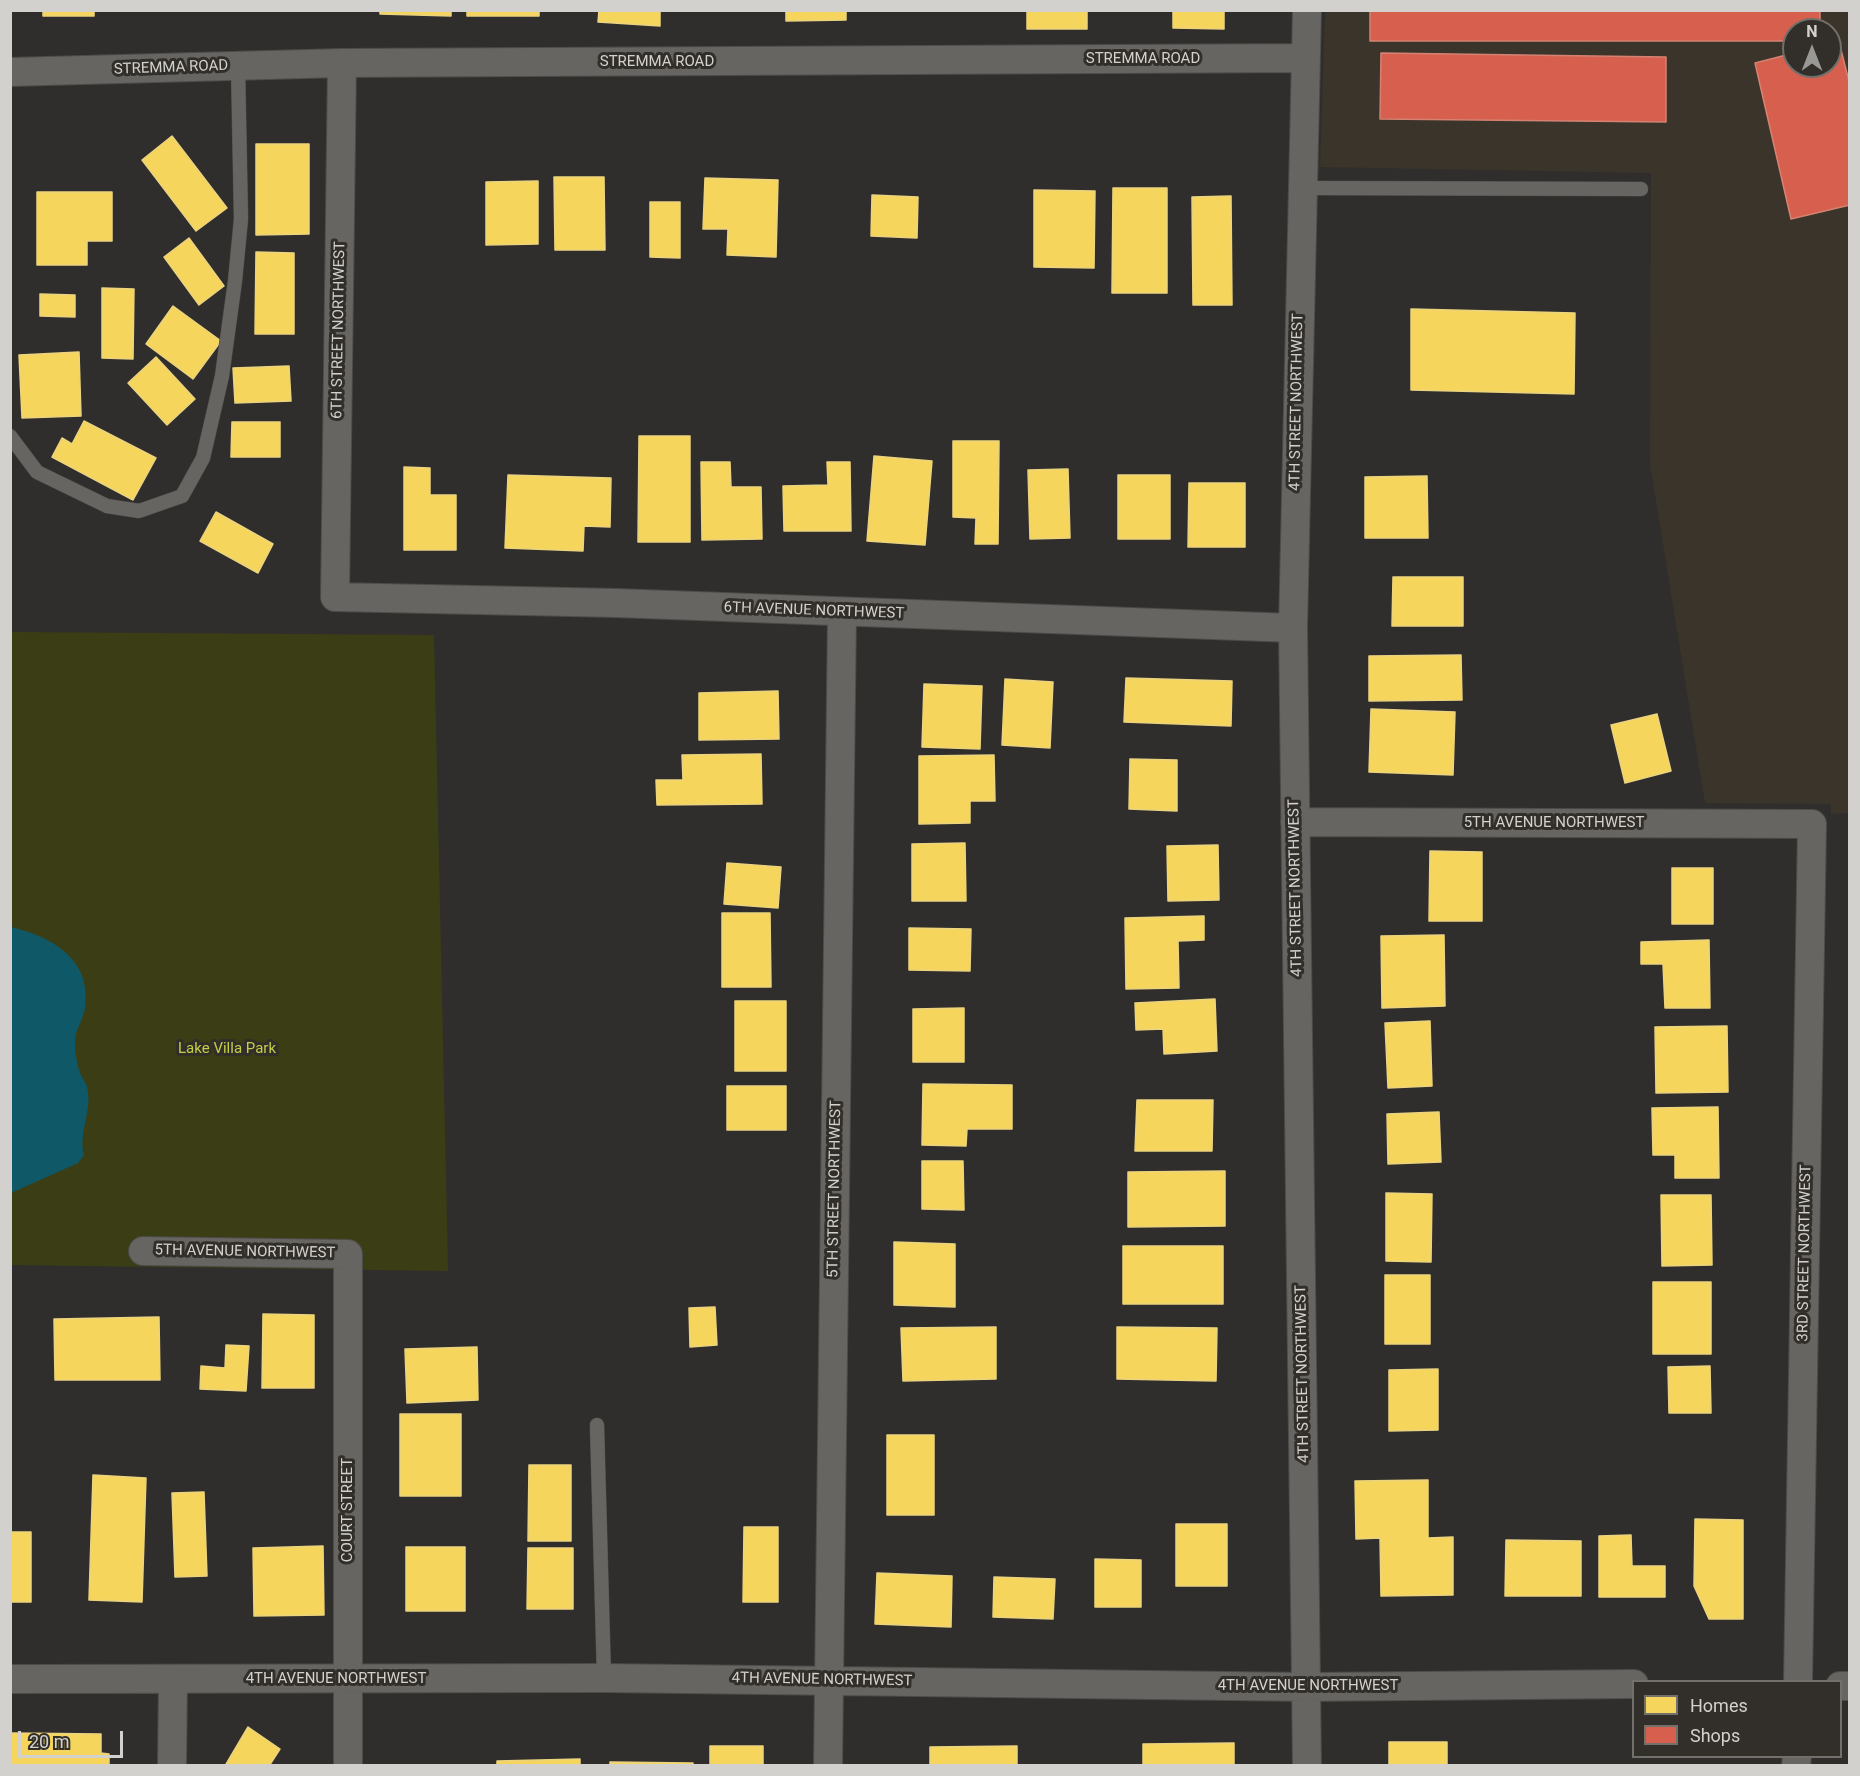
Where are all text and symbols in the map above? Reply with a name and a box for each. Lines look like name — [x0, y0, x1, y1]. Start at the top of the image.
north arrow — [1782, 18, 1842, 78]
text: N — [1806, 22, 1818, 41]
street label: STREMMA ROAD — [1086, 50, 1200, 68]
street label: STREMMA ROAD — [600, 53, 714, 71]
street label: STREMMA ROAD — [113, 57, 229, 79]
street label: 6TH STREET NORTHWEST — [328, 241, 350, 419]
street label: 4TH STREET NORTHWEST — [1286, 313, 1308, 491]
street label: 6TH AVENUE NORTHWEST — [723, 599, 905, 623]
street label: 4TH STREET NORTHWEST — [1285, 799, 1307, 977]
street label: 5TH AVENUE NORTHWEST — [1464, 814, 1644, 832]
park label: Lake Villa Park — [178, 1040, 276, 1058]
street label: 5TH STREET NORTHWEST — [824, 1100, 846, 1278]
street label: 3RD STREET NORTHWEST — [1794, 1164, 1816, 1342]
street label: 5TH AVENUE NORTHWEST — [154, 1241, 336, 1263]
street label: 4TH STREET NORTHWEST — [1292, 1285, 1314, 1463]
street label: COURT STREET — [339, 1458, 357, 1562]
street label: 4TH AVENUE NORTHWEST — [731, 1669, 913, 1691]
street label: 4TH AVENUE NORTHWEST — [246, 1670, 426, 1688]
street label: 4TH AVENUE NORTHWEST — [1218, 1677, 1398, 1695]
legend — [1632, 1680, 1842, 1758]
text: Homes — [1690, 1695, 1748, 1716]
scale bar — [21, 1719, 126, 1757]
text: Shops — [1690, 1725, 1740, 1746]
text: 20 m — [29, 1731, 69, 1752]

